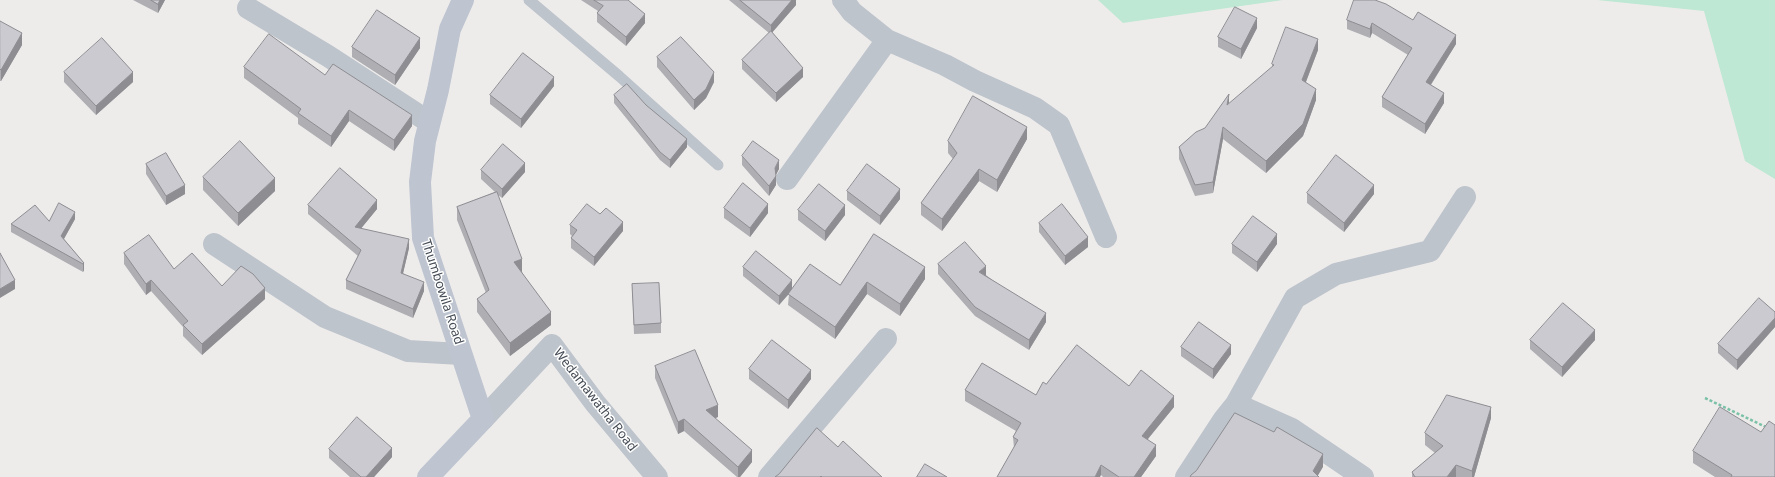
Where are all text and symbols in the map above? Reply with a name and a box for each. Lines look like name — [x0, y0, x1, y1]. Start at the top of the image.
street label: Thumbowila Road — [418, 237, 466, 347]
street label: Wedamawatha Road — [550, 346, 640, 454]

